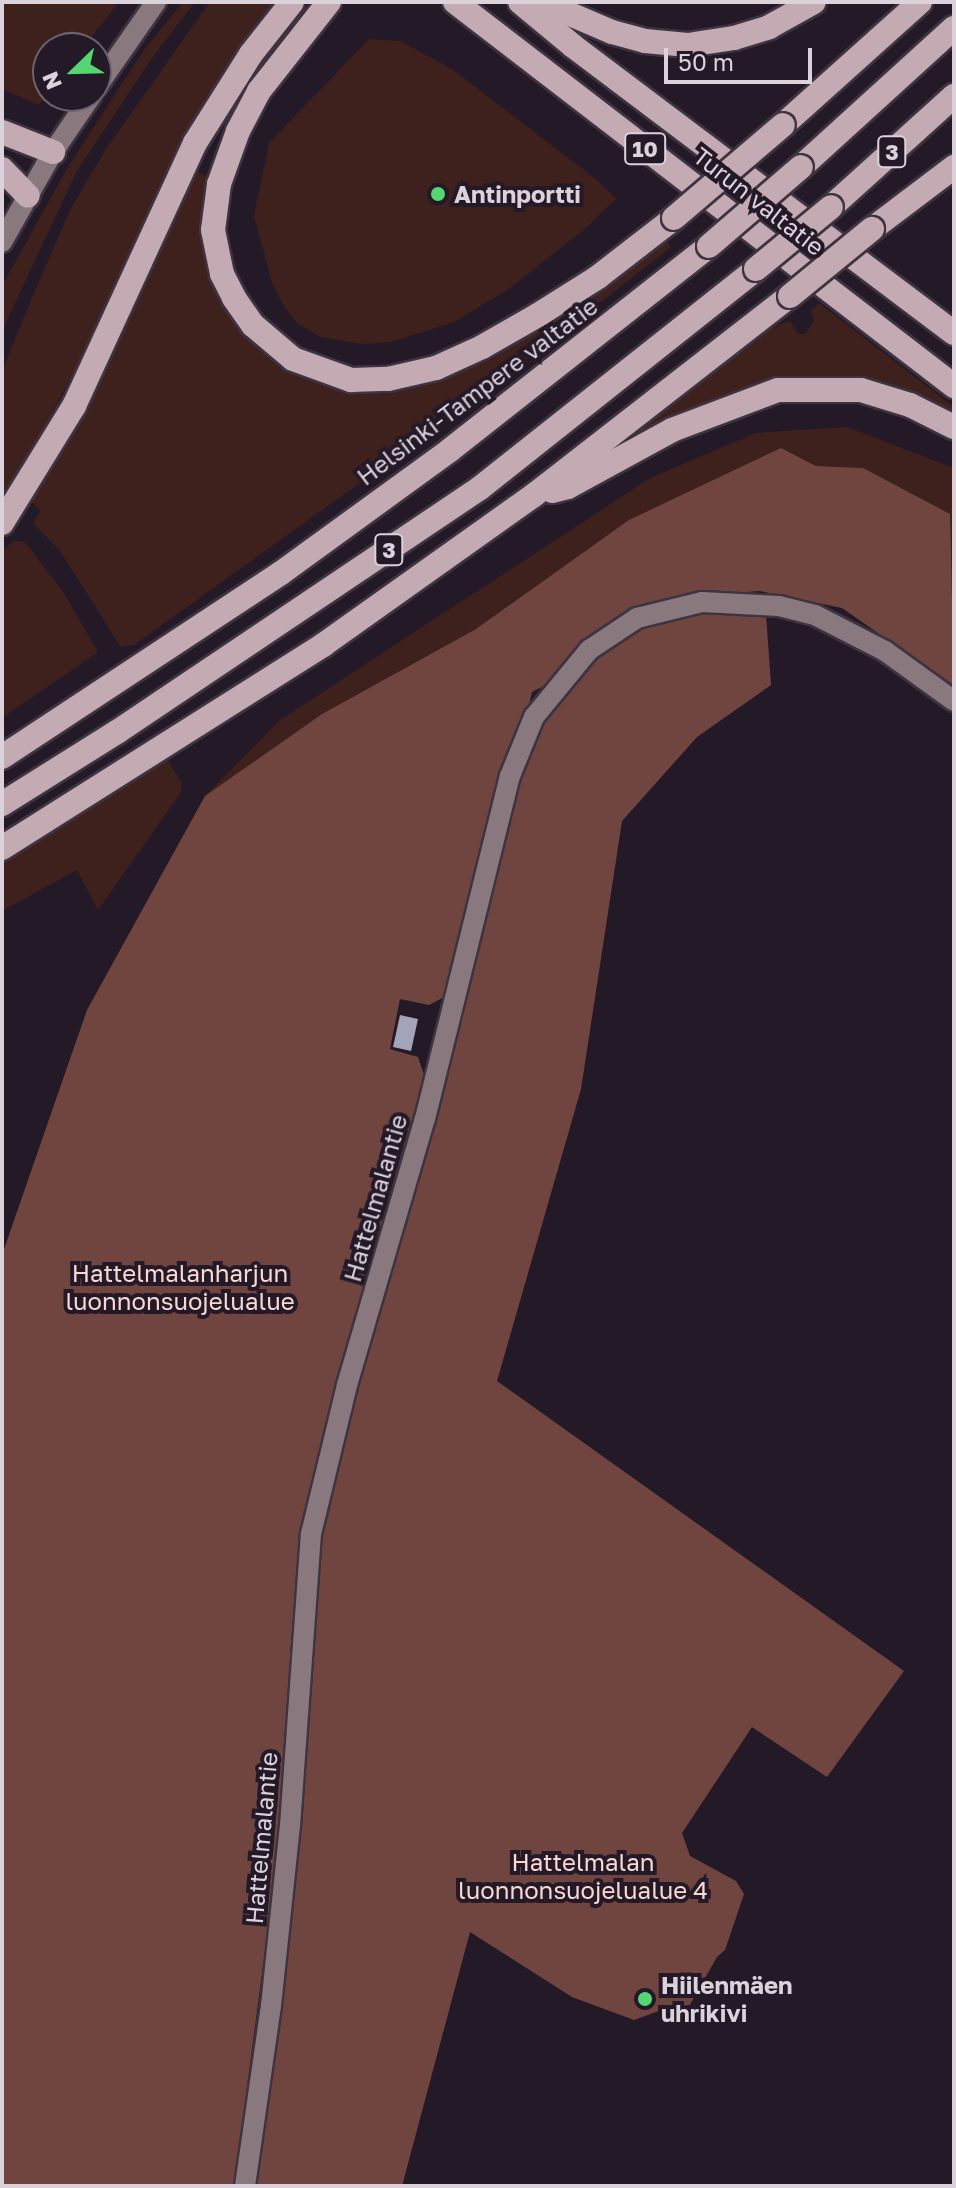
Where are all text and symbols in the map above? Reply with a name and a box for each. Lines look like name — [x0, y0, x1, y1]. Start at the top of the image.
north arrow — [32, 32, 112, 112]
scale bar — [668, 32, 816, 82]
text: 50 m — [678, 47, 734, 76]
text: N — [36, 68, 67, 94]
road number: 10 — [623, 131, 667, 167]
road number: 3 — [876, 134, 908, 170]
street label: Turun valtatie — [688, 141, 830, 261]
place label: Antinportti — [454, 180, 581, 208]
marker: Antinportti — [429, 185, 447, 203]
street label: Helsinki-Tampere valtatie — [351, 291, 603, 491]
road number: 3 — [373, 532, 405, 568]
street label: Hattelmalantie — [337, 1111, 413, 1285]
park label: Hattelmalanharjun luonnonsuojelualue — [65, 1259, 295, 1315]
street label: Hattelmalantie — [239, 1751, 283, 1925]
park label: Hattelmalan luonnonsuojelualue 4 — [458, 1848, 708, 1904]
place label: Hiilenmäen uhrikivi — [661, 1971, 793, 2027]
marker: Hiilenmäen uhrikivi — [636, 1990, 654, 2008]

